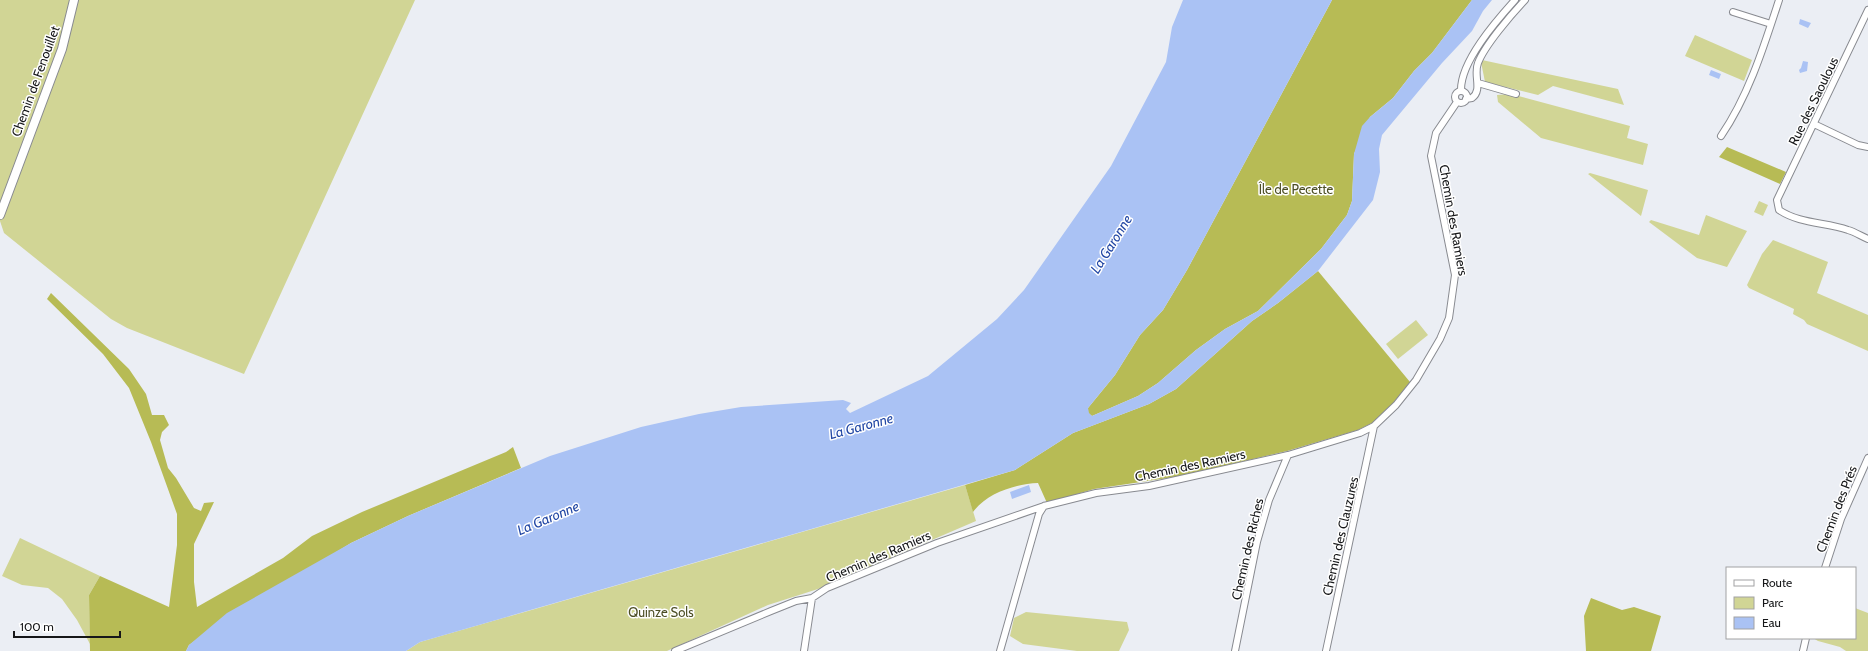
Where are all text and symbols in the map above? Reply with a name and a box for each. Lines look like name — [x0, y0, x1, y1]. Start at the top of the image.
street label: Chemin de Fenouillet — [8, 23, 63, 139]
street label: Rue des Saoulous — [1785, 54, 1842, 148]
street label: Chemin des Ramiers — [1436, 163, 1472, 277]
park label: Île de Pecette — [1259, 181, 1334, 197]
water label: La Garonne — [1086, 211, 1136, 277]
water label: La Garonne — [827, 409, 895, 443]
street label: Chemin des Ramiers — [1133, 445, 1247, 485]
street label: Chemin des Prés — [1812, 463, 1860, 555]
street label: Chemin des Clauzures — [1319, 475, 1362, 597]
street label: Chemin des Riches — [1228, 496, 1267, 601]
water label: La Garonne — [514, 497, 582, 539]
street label: Chemin des Ramiers — [823, 526, 933, 585]
legend — [1726, 567, 1856, 639]
text: Route — [1762, 575, 1792, 590]
text: Parc — [1762, 595, 1784, 610]
park label: Quinze Sols — [628, 604, 694, 620]
scale bar — [14, 613, 120, 639]
text: Eau — [1762, 615, 1781, 630]
text: 100 m — [20, 619, 54, 634]

